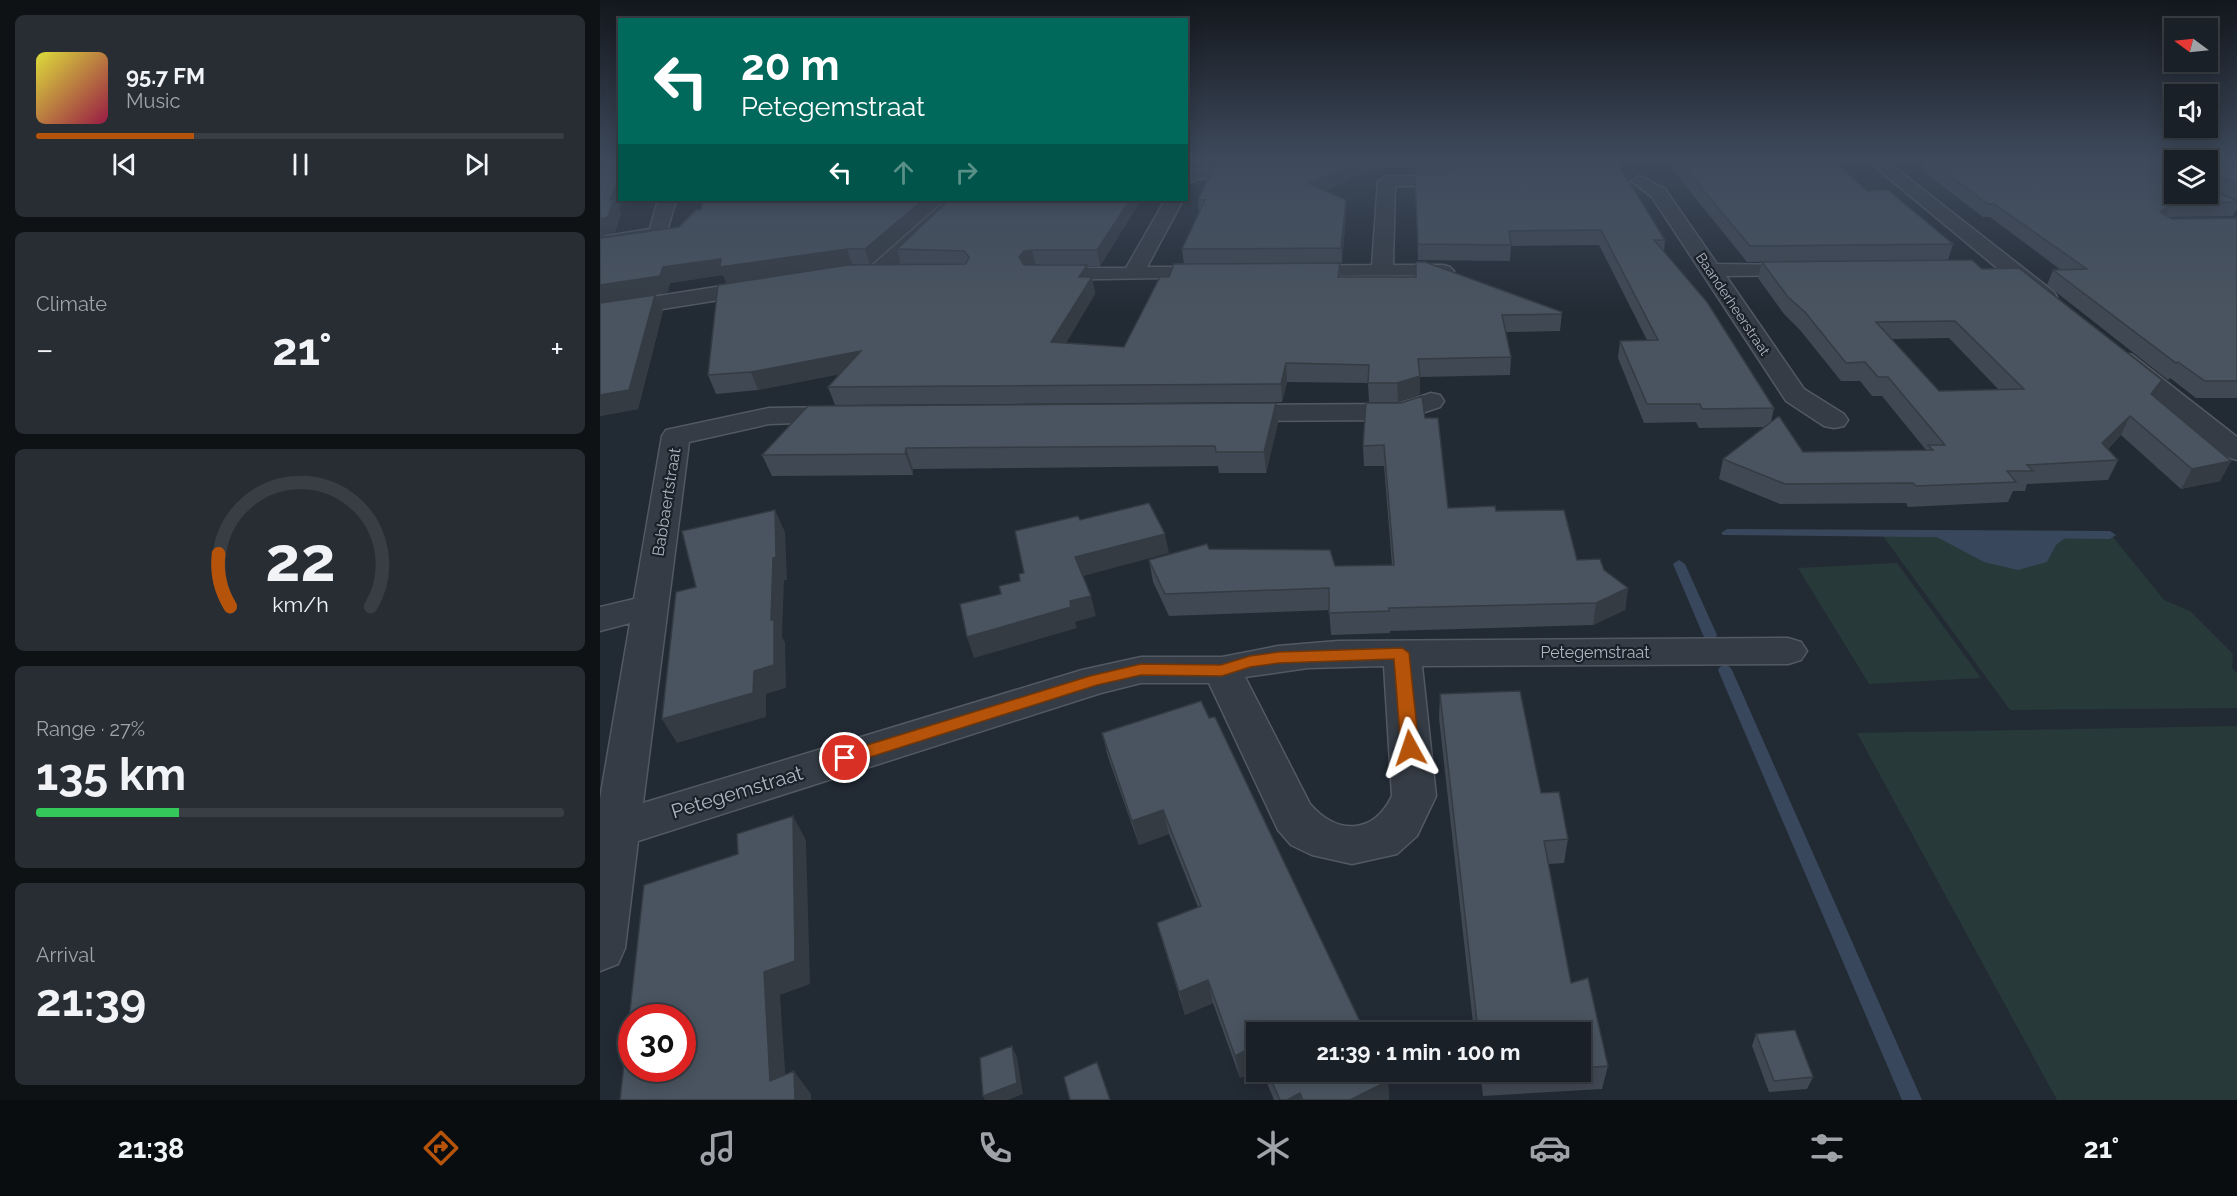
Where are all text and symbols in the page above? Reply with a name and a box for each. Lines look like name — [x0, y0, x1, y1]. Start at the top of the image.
north arrow — [2164, 18, 2218, 72]
map controls — [2164, 18, 2218, 204]
text: 20 m — [741, 41, 840, 90]
icon: left — [642, 42, 720, 120]
text: 95.7 FM — [126, 63, 205, 89]
button: sound — [2164, 84, 2218, 138]
text: Music — [126, 89, 180, 113]
text: Petegemstraat — [741, 91, 925, 122]
icon: previous — [108, 148, 141, 181]
icon: pause — [284, 148, 317, 181]
icon: next — [460, 148, 493, 181]
button: layers — [2164, 150, 2218, 204]
icon: left — [824, 156, 857, 189]
icon: ahead — [887, 156, 920, 189]
icon: right — [950, 156, 983, 189]
street label: Baanderheerstraat — [1693, 250, 1773, 359]
text: Climate — [36, 292, 107, 316]
text: 21° — [272, 323, 332, 376]
text: − — [36, 330, 54, 369]
text: + — [550, 330, 564, 369]
street label: Babbaertstraat — [649, 446, 685, 558]
text: 22 — [265, 522, 335, 596]
text: km/h — [272, 592, 328, 617]
street label: Petegemstraat — [1540, 643, 1650, 662]
position arrow — [1378, 716, 1442, 780]
text: Range · 27% — [36, 717, 145, 741]
pin — [819, 732, 870, 783]
icon: arrive — [828, 741, 861, 774]
text: 135 km — [36, 748, 186, 801]
street label: Petegemstraat — [668, 760, 806, 823]
text: Arrival — [36, 943, 95, 967]
text: 21:39 — [36, 974, 146, 1027]
speed limit sign: 30 — [618, 1004, 696, 1082]
text: 21:39 · 1 min · 100 m — [1316, 1039, 1521, 1065]
icon: directions — [420, 1127, 462, 1169]
icon: music — [697, 1127, 739, 1169]
icon: phone — [974, 1127, 1016, 1169]
icon: climate — [1252, 1127, 1294, 1169]
icon: car — [1529, 1127, 1571, 1169]
icon: filters — [1806, 1127, 1848, 1169]
text: 21:38 — [118, 1133, 184, 1164]
text: 21° — [2084, 1133, 2119, 1164]

